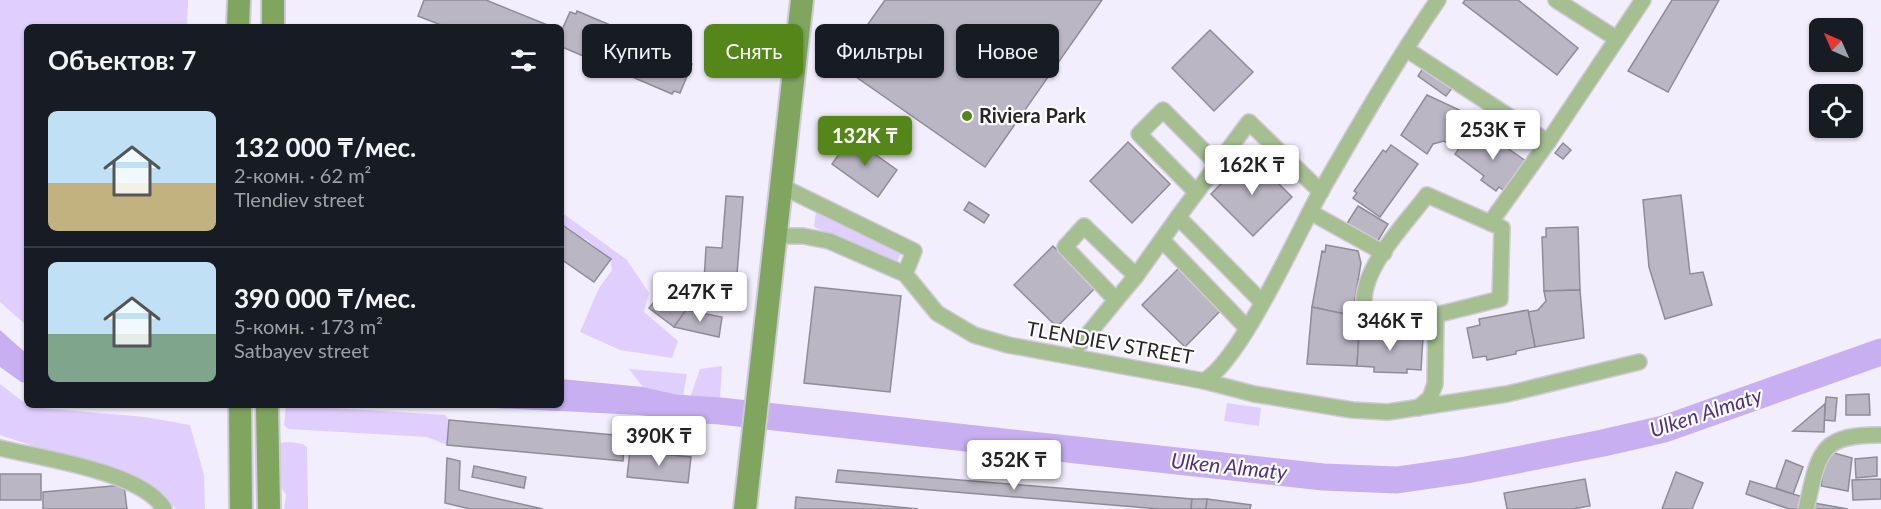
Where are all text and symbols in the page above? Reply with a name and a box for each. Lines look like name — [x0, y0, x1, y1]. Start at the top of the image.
north arrow — [1809, 18, 1863, 72]
map controls — [1809, 18, 1863, 138]
chip: Купить — [582, 24, 692, 78]
chip: Снять — [704, 24, 803, 78]
chip: Фильтры — [815, 24, 944, 78]
chip: Новое — [956, 24, 1059, 78]
text: Объектов: 7 — [48, 44, 196, 76]
icon: filters — [507, 44, 540, 77]
button: locate — [1809, 84, 1863, 138]
place label: Riviera Park — [979, 103, 1086, 127]
marker: Riviera Park — [960, 109, 974, 123]
pin: 253K ₸ — [1444, 110, 1542, 161]
pin: 132K ₸ — [816, 116, 914, 167]
text: 253K ₸ — [1460, 117, 1526, 141]
text: 132K ₸ — [832, 123, 898, 147]
text: 132 000 ₸/мес. — [234, 131, 416, 163]
icon: home — [96, 135, 168, 207]
pin: 162K ₸ — [1203, 145, 1301, 196]
text: 162K ₸ — [1219, 152, 1285, 176]
text: 2-комн. · 62 m² — [234, 163, 371, 187]
text: Tlendiev street — [234, 187, 364, 211]
pin: 247K ₸ — [651, 272, 749, 323]
text: 247K ₸ — [667, 279, 733, 303]
text: 390 000 ₸/мес. — [234, 282, 416, 314]
icon: home — [96, 286, 168, 358]
pin: 346K ₸ — [1341, 301, 1439, 352]
text: 346K ₸ — [1357, 308, 1423, 332]
text: 5-комн. · 173 m² — [234, 314, 383, 338]
street label: TLENDIEV STREET — [1025, 315, 1196, 369]
text: Satbayev street — [234, 338, 369, 362]
water label: Ulken Almaty — [1646, 381, 1766, 441]
pin: 390K ₸ — [610, 416, 708, 467]
text: 390K ₸ — [626, 423, 692, 447]
pin: 352K ₸ — [965, 440, 1063, 491]
text: 352K ₸ — [981, 447, 1047, 471]
water label: Ulken Almaty — [1170, 447, 1289, 484]

